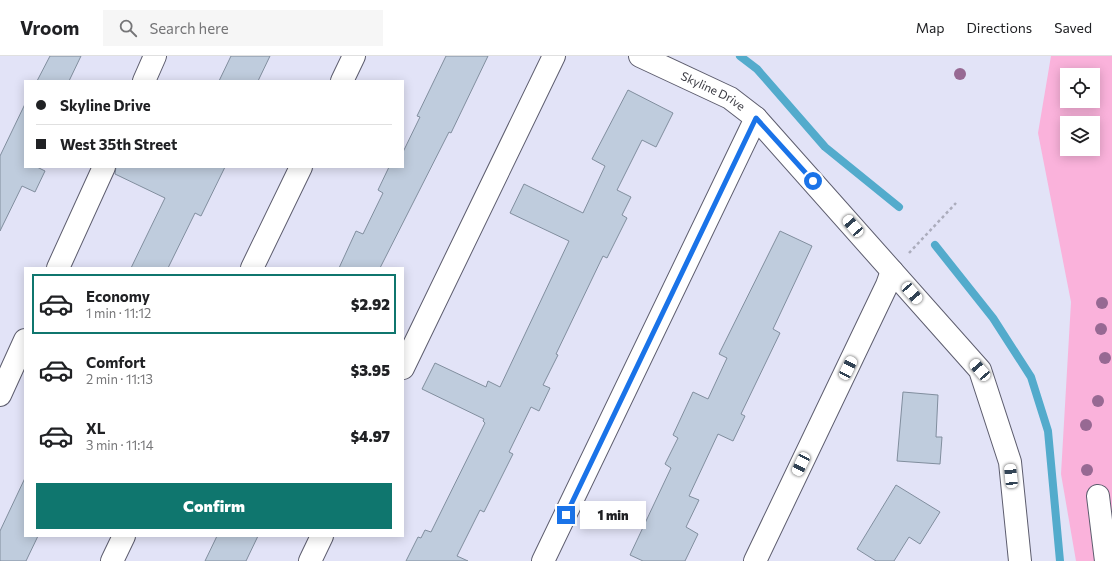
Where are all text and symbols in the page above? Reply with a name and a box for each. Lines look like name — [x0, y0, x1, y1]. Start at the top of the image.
search box — [103, 10, 383, 46]
text: Vroom — [20, 16, 79, 39]
icon: search — [117, 17, 139, 39]
text: Search here — [149, 19, 229, 37]
text: Map — [916, 19, 945, 36]
text: Directions — [967, 19, 1032, 36]
text: Saved — [1054, 19, 1092, 36]
street label: Skyline Drive — [679, 68, 748, 113]
map controls — [1060, 68, 1100, 156]
button: locate — [1060, 68, 1100, 108]
text: Skyline Drive — [60, 96, 151, 114]
button: layers — [1060, 116, 1100, 156]
text: West 35th Street — [60, 135, 177, 153]
route start — [804, 172, 822, 190]
car — [841, 213, 865, 239]
car — [900, 280, 924, 306]
icon: car — [38, 286, 74, 322]
text: Economy — [86, 287, 150, 305]
text: $2.92 — [351, 295, 390, 313]
text: 1 min · 11:12 — [86, 305, 151, 321]
icon: car — [38, 352, 74, 388]
text: Comfort — [86, 353, 146, 371]
car — [837, 355, 859, 381]
car — [968, 357, 992, 383]
text: $3.95 — [350, 361, 390, 379]
text: 2 min · 11:13 — [86, 371, 153, 387]
icon: car — [38, 418, 74, 454]
text: XL — [86, 419, 105, 437]
text: $4.97 — [350, 427, 390, 445]
text: 3 min · 11:14 — [86, 437, 154, 453]
car — [790, 451, 812, 477]
car — [1004, 463, 1018, 489]
button: Confirm — [36, 483, 392, 529]
callout: 1 min — [580, 501, 646, 529]
route end — [557, 506, 575, 524]
text: 1 min — [597, 507, 629, 523]

